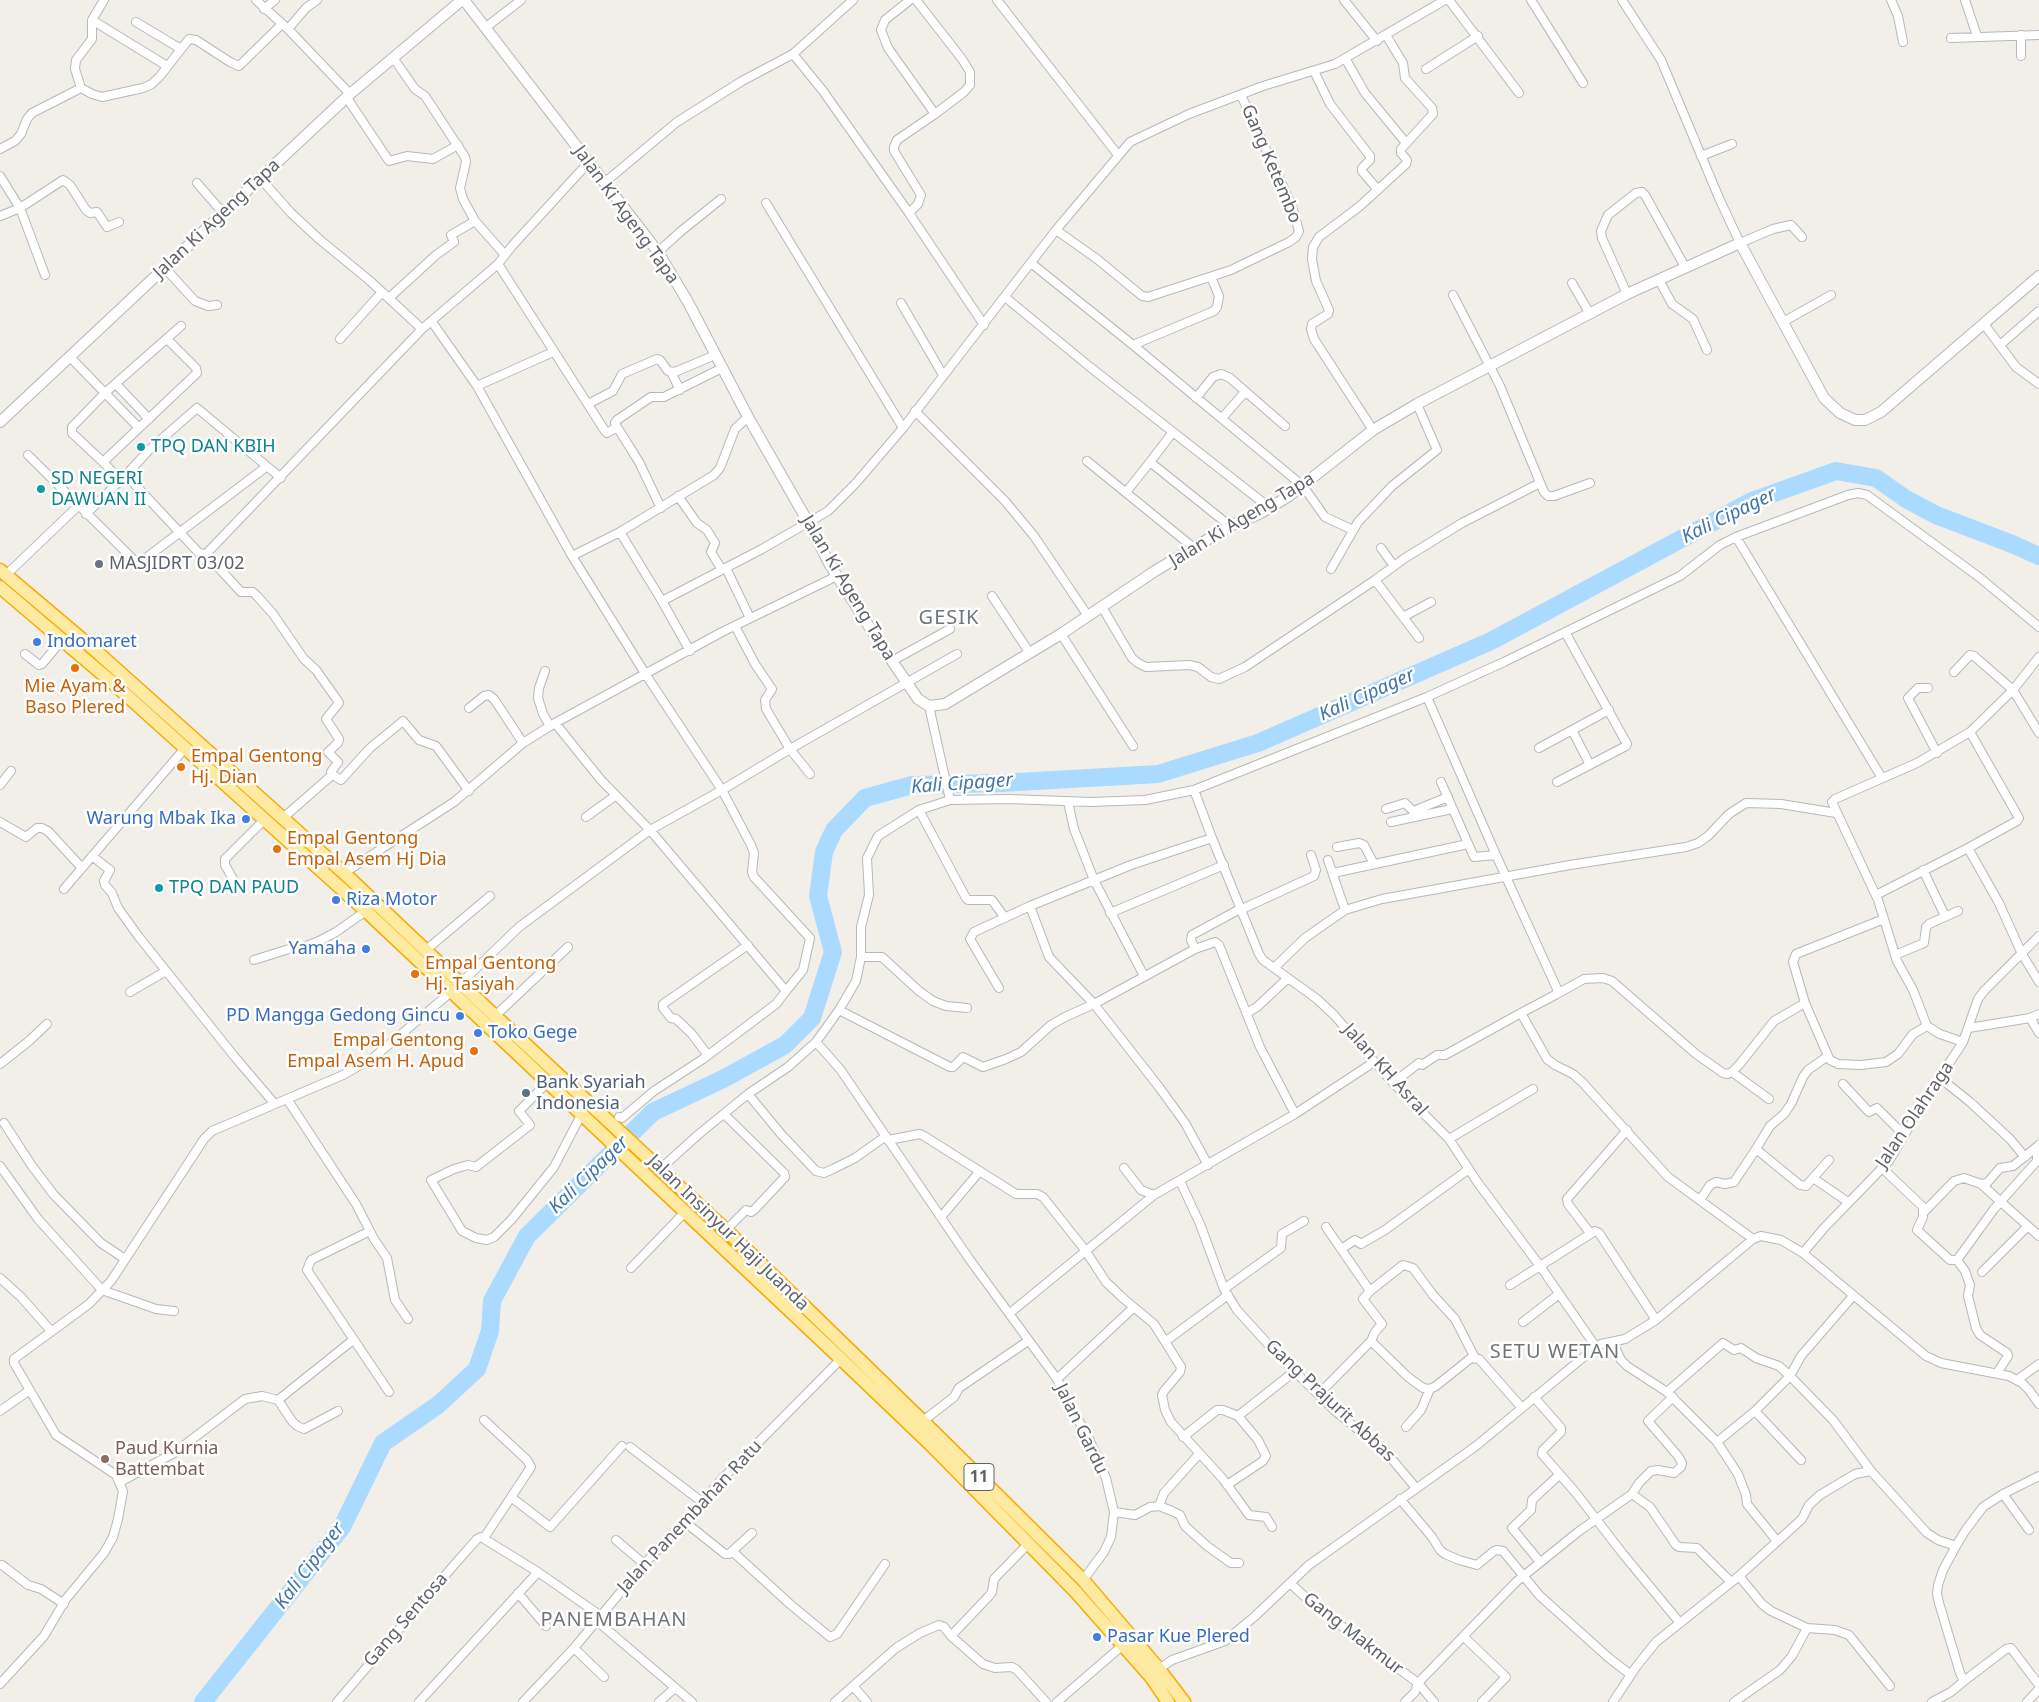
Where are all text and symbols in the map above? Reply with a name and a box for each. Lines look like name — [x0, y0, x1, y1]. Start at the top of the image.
street label: Gang Ketembo — [1236, 101, 1306, 227]
street label: Jalan Ki Ageng Tapa — [569, 142, 683, 288]
street label: Jalan Ki Ageng Tapa — [149, 155, 285, 283]
place label: TPQ DAN KBIH — [151, 436, 276, 458]
marker: TPQ DAN KBIH — [135, 441, 147, 453]
place label: SD NEGERI DAWUAN II — [51, 468, 146, 510]
street label: Jalan Ki Ageng Tapa — [1166, 468, 1318, 572]
marker: SD NEGERI DAWUAN II — [35, 483, 47, 495]
water label: Kali Cipager — [1678, 483, 1780, 549]
street label: Jalan Ki Ageng Tapa — [796, 512, 900, 664]
place label: MASJIDRT 03/02 — [109, 553, 245, 575]
marker: MASJIDRT 03/02 — [93, 558, 105, 570]
district label: GESIK — [918, 606, 980, 630]
place label: Indomaret — [47, 631, 137, 653]
marker: Indomaret — [31, 636, 43, 648]
marker: Mie Ayam & Baso Plered — [69, 662, 81, 674]
water label: Kali Cipager — [1316, 664, 1418, 726]
place label: Mie Ayam & Baso Plered — [24, 676, 126, 719]
place label: Empal Gentong Hj. Dian — [191, 746, 322, 789]
marker: Empal Gentong Hj. Dian — [175, 761, 187, 773]
water label: Kali Cipager — [910, 769, 1014, 799]
place label: Warung Mbak Ika — [86, 808, 236, 830]
marker: Warung Mbak Ika — [240, 813, 252, 825]
place label: Empal Gentong Empal Asem Hj Dia — [287, 828, 447, 871]
marker: Empal Gentong Empal Asem Hj Dia — [271, 843, 283, 855]
place label: TPQ DAN PAUD — [169, 877, 299, 899]
marker: TPQ DAN PAUD — [153, 882, 165, 894]
place label: Riza Motor — [346, 889, 437, 911]
marker: Riza Motor — [330, 894, 342, 906]
place label: Yamaha — [288, 938, 356, 960]
marker: Yamaha — [360, 943, 372, 955]
place label: Empal Gentong Hj. Tasiyah — [425, 953, 556, 996]
marker: Empal Gentong Hj. Tasiyah — [409, 968, 421, 980]
place label: PD Mangga Gedong Gincu — [226, 1005, 450, 1027]
marker: PD Mangga Gedong Gincu — [454, 1010, 466, 1022]
street label: Jalan KH Asral — [1338, 1019, 1432, 1121]
place label: Toko Gege — [488, 1022, 577, 1044]
marker: Toko Gege — [472, 1027, 484, 1039]
place label: Empal Gentong Empal Asem H. Apud — [287, 1030, 464, 1072]
marker: Empal Gentong Empal Asem H. Apud — [468, 1045, 480, 1057]
street label: Jalan Olahraga — [1871, 1058, 1959, 1172]
place label: Bank Syariah Indonesia — [536, 1072, 646, 1114]
marker: Bank Syariah Indonesia — [520, 1087, 532, 1099]
water label: Kali Cipager — [544, 1131, 634, 1219]
street label: Jalan Insinyur Haji Juanda — [643, 1150, 813, 1316]
street label: Gang Prajurit Abbas — [1261, 1335, 1399, 1467]
district label: SETU WETAN — [1489, 1340, 1621, 1364]
street label: Jalan Gardu — [1050, 1380, 1112, 1478]
street label: Jalan Panembahan Ratu — [613, 1436, 767, 1598]
place label: Paud Kurnia Battembat — [115, 1438, 218, 1480]
marker: Paud Kurnia Battembat — [99, 1453, 111, 1465]
road number: 11 — [964, 1464, 994, 1490]
water label: Kali Cipager — [270, 1518, 350, 1614]
street label: Gang Sentosa — [359, 1569, 453, 1671]
street label: Gang Makmur — [1298, 1588, 1408, 1680]
district label: PANEMBAHAN — [539, 1608, 689, 1632]
place label: Pasar Kue Plered — [1107, 1626, 1250, 1648]
marker: Pasar Kue Plered — [1091, 1631, 1103, 1643]

